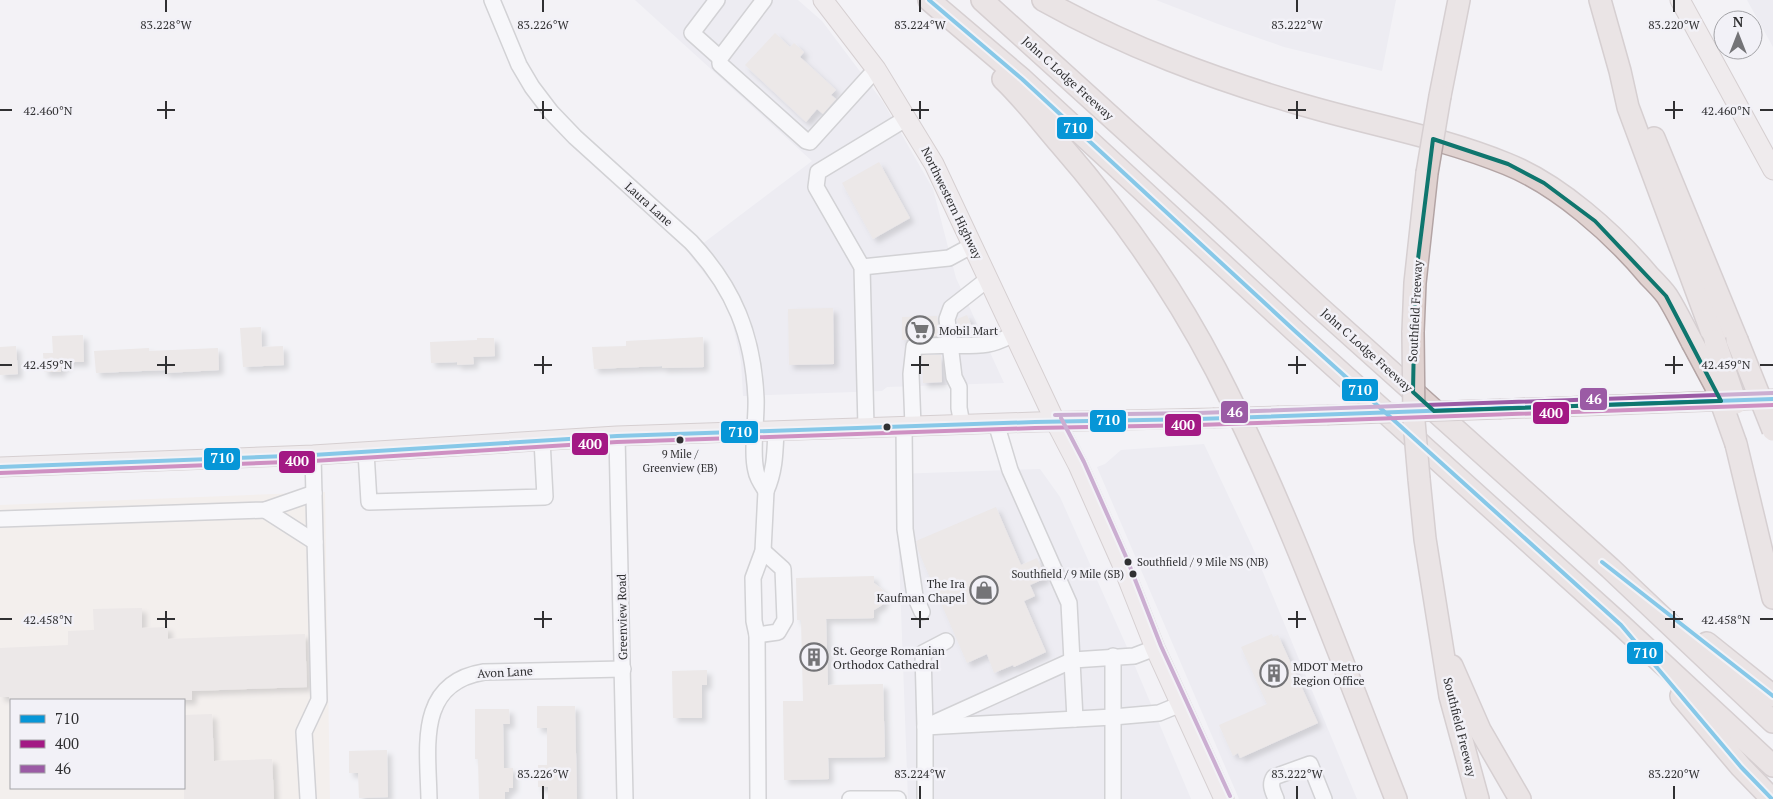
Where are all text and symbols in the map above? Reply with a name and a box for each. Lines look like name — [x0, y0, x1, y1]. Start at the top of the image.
north arrow — [1713, 10, 1763, 60]
text: N — [1733, 12, 1744, 31]
text: 83.228°W — [140, 17, 193, 32]
text: 83.226°W — [517, 17, 570, 32]
text: 83.224°W — [894, 17, 947, 32]
text: 83.222°W — [1271, 17, 1324, 32]
text: 83.220°W — [1648, 17, 1701, 32]
street label: John C Lodge Freeway — [1019, 33, 1117, 124]
text: 42.460°N — [23, 103, 73, 118]
text: 42.460°N — [1701, 103, 1751, 118]
line badge: 710 — [1056, 116, 1094, 140]
text: 710 — [1063, 118, 1087, 137]
street label: Northwestern Highway — [918, 144, 986, 262]
street label: Laura Lane — [622, 179, 676, 229]
street label: Southfield Freeway — [1405, 259, 1425, 362]
street label: John C Lodge Freeway — [1318, 305, 1416, 396]
supermarket icon: Mobil Mart — [905, 315, 935, 345]
place label: Mobil Mart — [939, 323, 999, 338]
text: 42.459°N — [23, 357, 73, 372]
text: 42.459°N — [1701, 357, 1751, 372]
line badge: 710 — [1341, 378, 1379, 402]
text: 710 — [1348, 380, 1372, 399]
line badge: 46 — [1579, 387, 1608, 411]
text: 46 — [1586, 389, 1602, 408]
line badge: 46 — [1220, 400, 1249, 424]
line badge: 400 — [1532, 401, 1570, 425]
text: 46 — [1227, 402, 1243, 421]
text: 400 — [1539, 403, 1563, 422]
line badge: 710 — [1089, 409, 1127, 433]
text: 710 — [1096, 410, 1120, 429]
line badge: 400 — [1164, 413, 1202, 437]
text: 400 — [1171, 415, 1195, 434]
line badge: 710 — [720, 420, 759, 444]
text: 710 — [728, 422, 752, 441]
unlabelled marker — [882, 422, 892, 432]
line badge: 400 — [571, 432, 609, 456]
text: 400 — [578, 434, 602, 453]
marker: 9 Mile / Greenview (EB) — [675, 435, 685, 445]
line badge: 710 — [203, 447, 241, 471]
place label: 9 Mile / Greenview (EB) — [642, 447, 718, 475]
text: 710 — [210, 448, 234, 467]
line badge: 400 — [278, 450, 316, 474]
text: 400 — [285, 451, 309, 470]
place label: Southfield / 9 Mile NS (NB) — [1137, 555, 1269, 569]
marker: Southfield / 9 Mile NS (NB) — [1123, 557, 1133, 567]
place label: Southfield / 9 Mile (SB) — [1011, 567, 1124, 581]
marker: Southfield / 9 Mile (SB) — [1128, 569, 1138, 579]
street label: Greenview Road — [614, 573, 630, 660]
shop icon: The Ira Kaufman Chapel — [969, 575, 999, 605]
place label: The Ira Kaufman Chapel — [876, 576, 965, 605]
text: 42.458°N — [23, 612, 73, 627]
text: 42.458°N — [1701, 612, 1751, 627]
line badge: 710 — [1626, 641, 1664, 665]
building icon: St. George Romanian Orthodox Cathedral — [799, 642, 829, 672]
place label: St. George Romanian Orthodox Cathedral — [833, 643, 945, 672]
text: 710 — [1633, 643, 1657, 662]
building icon: MDOT Metro Region Office — [1259, 658, 1289, 688]
place label: MDOT Metro Region Office — [1293, 659, 1365, 688]
street label: Avon Lane — [477, 663, 533, 681]
street label: Southfield Freeway — [1440, 676, 1480, 779]
legend — [10, 699, 185, 789]
text: 710 — [55, 708, 79, 728]
text: 400 — [55, 733, 79, 753]
text: 46 — [55, 758, 71, 778]
text: 83.226°W — [517, 766, 570, 781]
text: 83.224°W — [894, 766, 947, 781]
text: 83.222°W — [1271, 766, 1324, 781]
text: 83.220°W — [1648, 766, 1701, 781]

